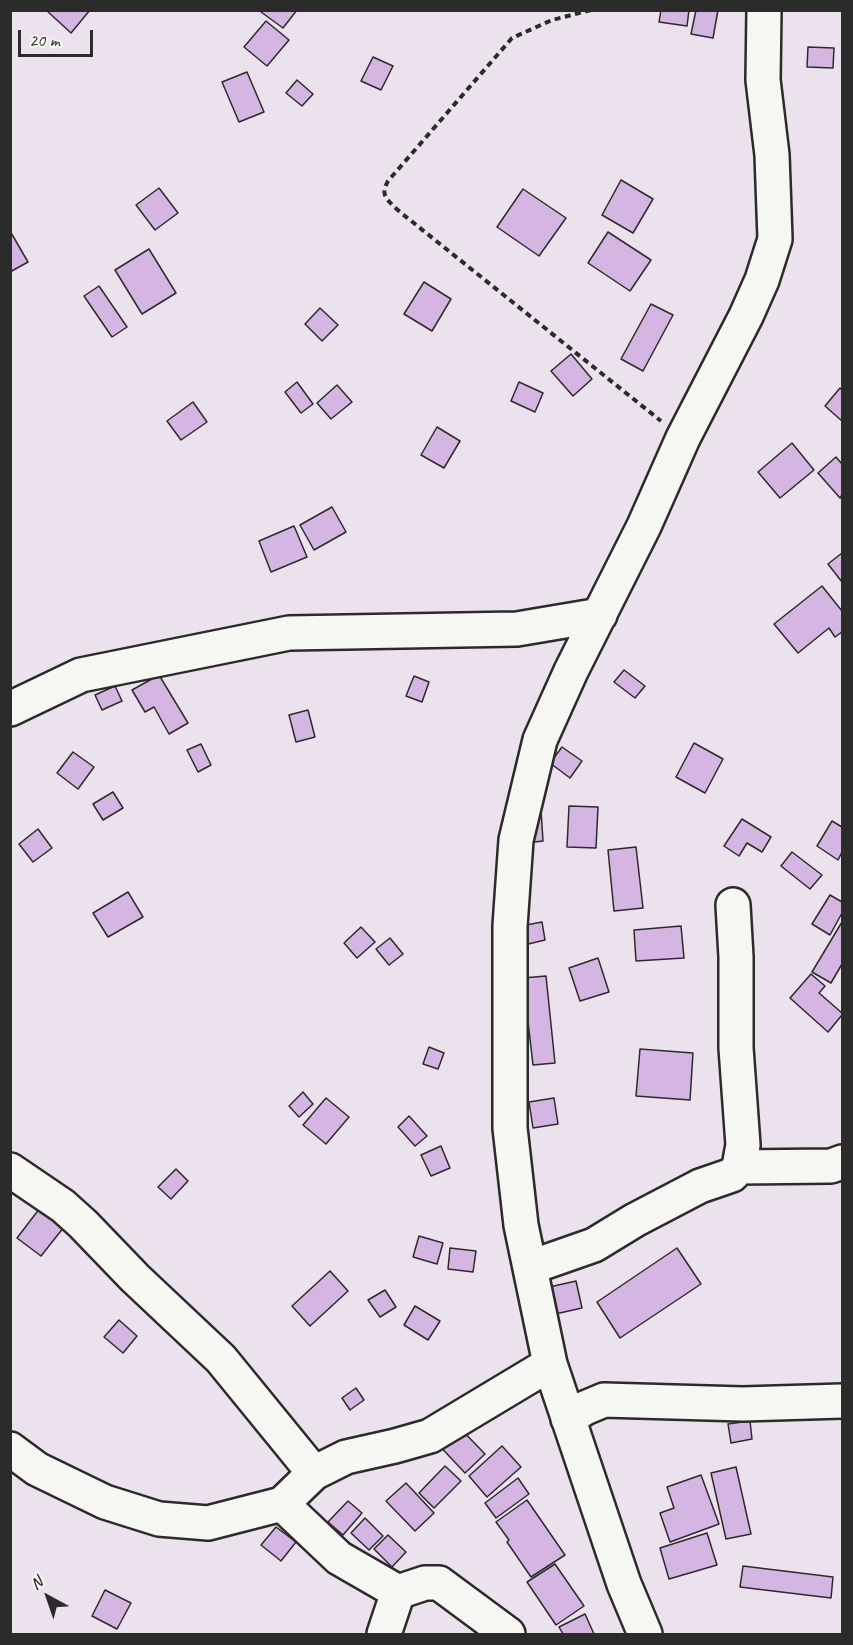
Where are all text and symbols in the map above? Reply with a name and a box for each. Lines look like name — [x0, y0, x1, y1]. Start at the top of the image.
scale bar — [21, 18, 96, 56]
text: 20 m — [29, 29, 60, 51]
north arrow — [18, 1567, 78, 1627]
text: N — [26, 1572, 47, 1594]

